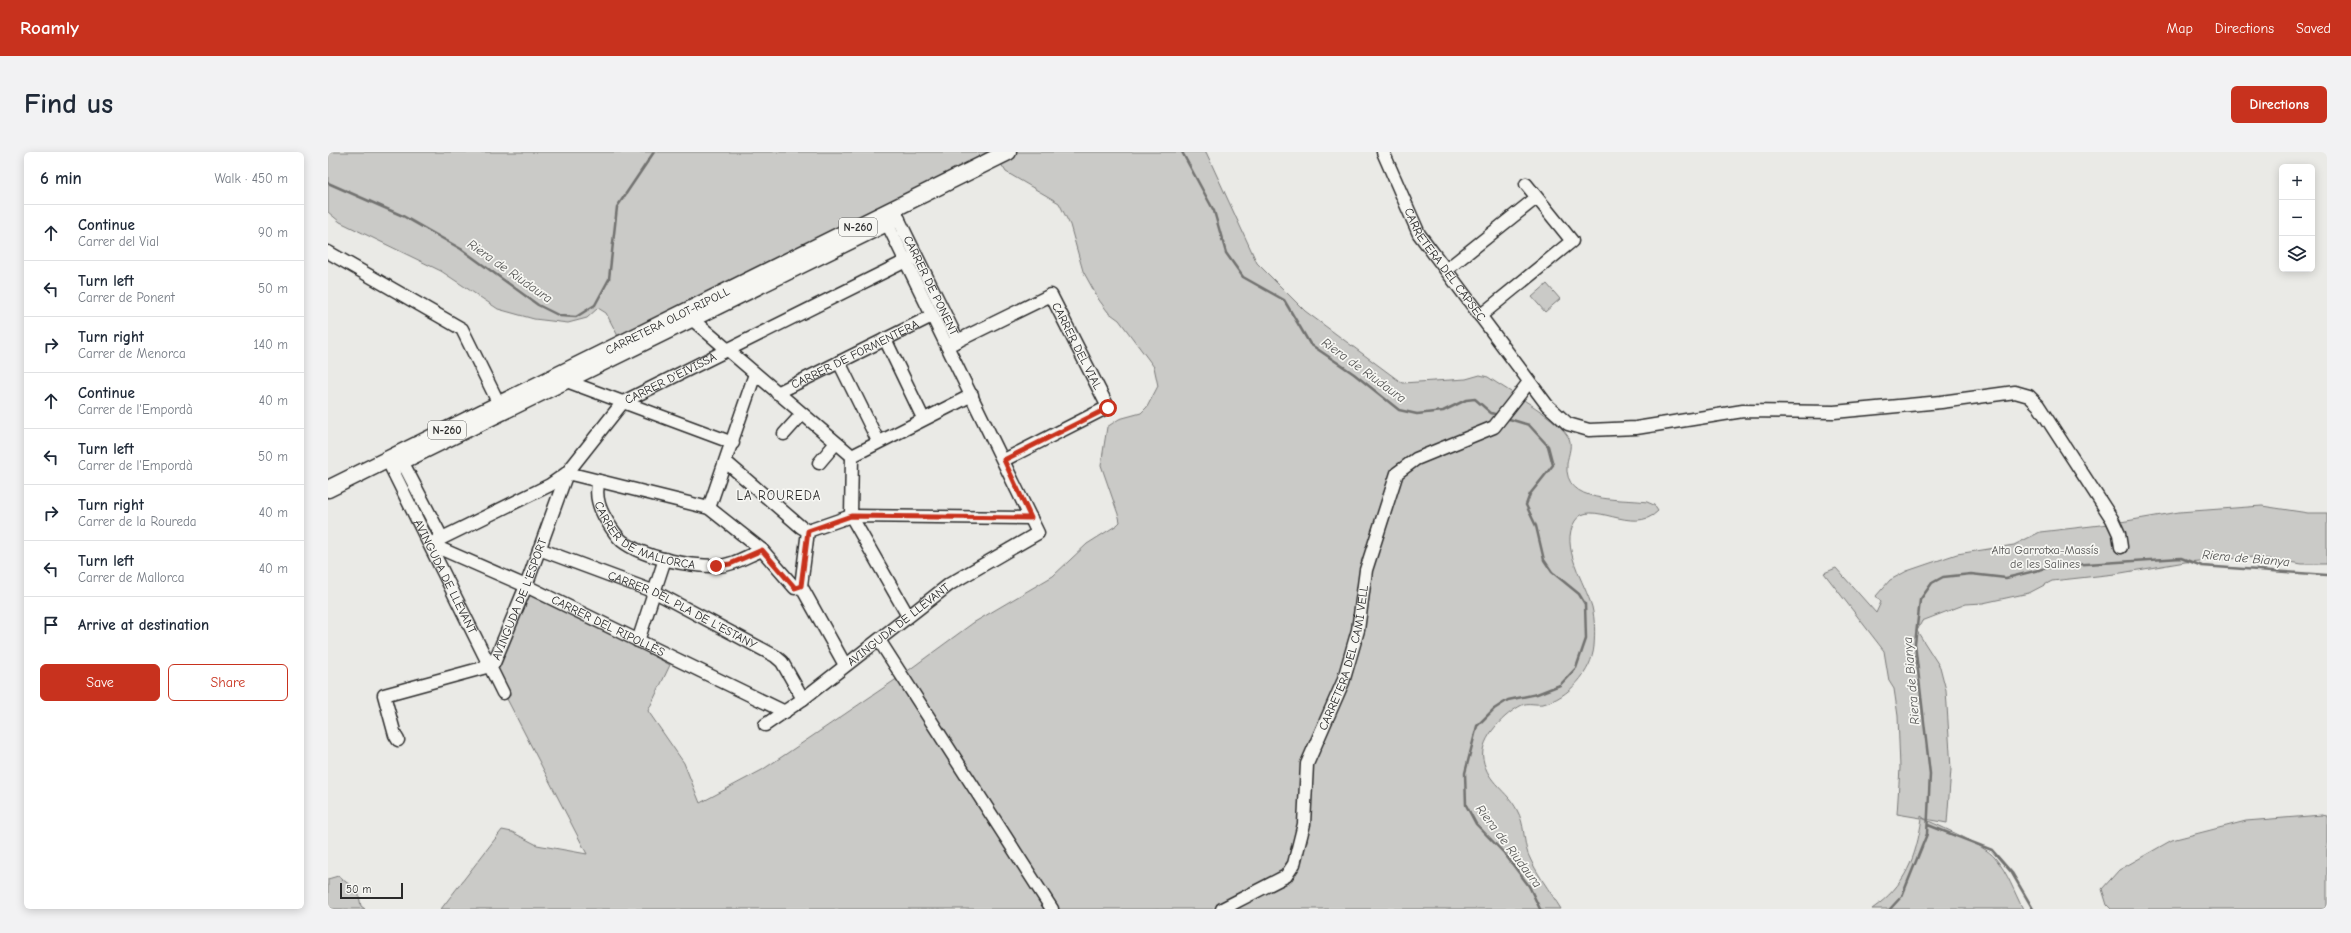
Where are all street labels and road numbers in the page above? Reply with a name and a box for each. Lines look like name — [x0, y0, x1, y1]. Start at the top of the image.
street label: CARRETERA DEL CAPSEC — [1401, 206, 1489, 324]
road number: N-260 — [839, 218, 877, 236]
street label: CARRER DE PONENT — [901, 233, 962, 339]
street label: CARRETERA OLOT-RIPOLL — [603, 284, 732, 357]
street label: CARRER DEL VIAL — [1049, 300, 1105, 392]
street label: CARRER DE FORMENTERA — [789, 317, 921, 392]
street label: CARRER D'EIVISSA — [622, 350, 719, 407]
road number: N-260 — [428, 421, 466, 439]
street label: CARRER DE MALLORCA — [592, 500, 696, 572]
street label: AVINGUDA DE LLEVANT — [411, 517, 480, 637]
street label: AVINGUDA DE L'ESPORT — [489, 536, 550, 662]
street label: CARRER DEL PLA DE L'ESTANY — [606, 568, 760, 652]
street label: AVINGUDA DE LLEVANT — [844, 580, 953, 669]
street label: CARRETERA DEL CAMÍ VELL — [1316, 584, 1371, 732]
street label: CARRER DEL RIPOLLÈS — [549, 592, 667, 660]

